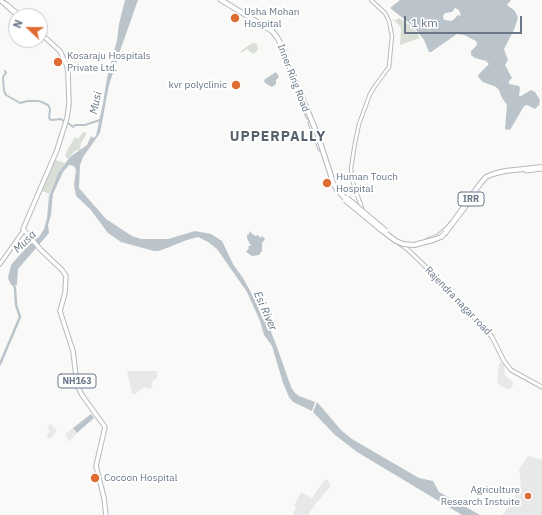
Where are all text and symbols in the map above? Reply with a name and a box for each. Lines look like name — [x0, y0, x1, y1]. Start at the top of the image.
place label: Usha Mohan Hospital — [244, 6, 299, 30]
north arrow — [8, 8, 48, 48]
scale bar — [406, 8, 524, 34]
marker: Usha Mohan Hospital — [229, 12, 241, 24]
text: 1 km — [411, 15, 438, 30]
text: N — [10, 18, 26, 30]
street label: Inner Ring Road — [274, 42, 312, 114]
place label: Kosaraju Hospitals Private Ltd. — [67, 50, 151, 74]
marker: Kosaraju Hospitals Private Ltd. — [52, 56, 64, 68]
place label: kvr polyclinic — [169, 79, 227, 91]
marker: kvr polyclinic — [230, 79, 242, 91]
water label: Musi — [87, 90, 105, 116]
district label: UPPERPALLY — [230, 129, 326, 145]
place label: Human Touch Hospital — [336, 171, 398, 194]
marker: Human Touch Hospital — [321, 177, 333, 189]
road number: IRR — [458, 192, 484, 206]
water label: Musa — [11, 228, 39, 256]
street label: Rajendra nagar road — [422, 264, 494, 338]
water label: Esi River — [251, 289, 279, 333]
road number: NH163 — [58, 374, 96, 388]
marker: Cocoon Hospital — [89, 472, 101, 484]
place label: Cocoon Hospital — [104, 472, 177, 484]
place label: Agriculture Research Instuite — [441, 484, 520, 508]
marker: Agriculture Research Instuite — [523, 491, 533, 501]

